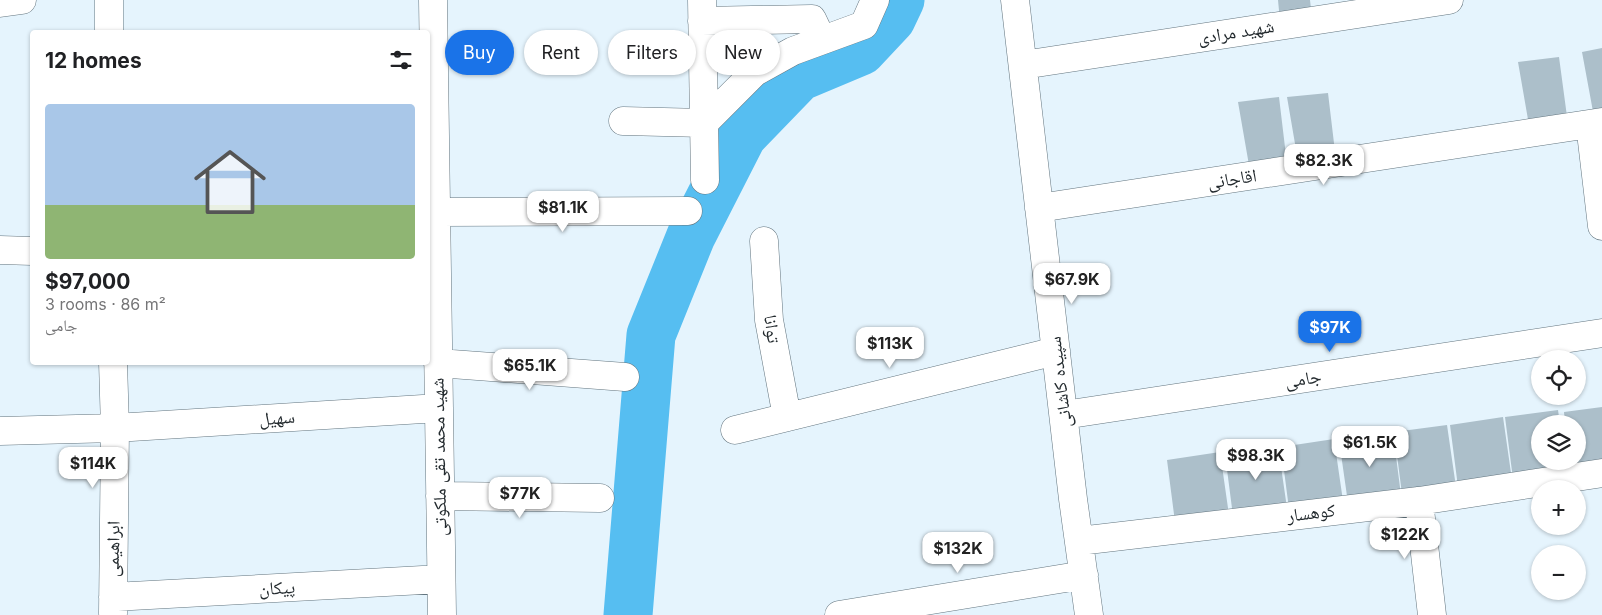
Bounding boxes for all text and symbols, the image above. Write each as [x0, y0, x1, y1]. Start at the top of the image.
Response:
street label: شهید مرادی [1196, 15, 1276, 49]
chip: Buy [445, 30, 514, 75]
chip: Rent [524, 30, 598, 75]
chip: Filters [608, 30, 696, 75]
chip: New [706, 30, 780, 75]
icon: filters [387, 46, 415, 74]
text: 12 homes [45, 48, 142, 73]
icon: home [185, 137, 275, 227]
pin: $82.3K [1283, 144, 1365, 186]
text: $82.3K [1295, 150, 1353, 170]
street label: اقاجانی [1206, 164, 1258, 194]
pin: $81.1K [522, 190, 604, 233]
text: $81.1K [538, 197, 588, 217]
pin: $67.9K [1031, 262, 1113, 305]
text: $97,000 [45, 269, 130, 294]
text: $67.9K [1044, 269, 1100, 289]
text: 3 rooms · 86 m² [45, 294, 166, 314]
pin: $97K [1300, 310, 1360, 353]
street label: توانا [760, 313, 785, 344]
text: جامی [45, 315, 78, 335]
text: $97K [1309, 317, 1351, 337]
pin: $113K [855, 326, 925, 369]
text: $113K [867, 333, 913, 353]
street label: سپیده کاشانی [1044, 335, 1077, 429]
pin: $65.1K [489, 348, 571, 391]
map controls [1531, 350, 1586, 600]
button: locate [1531, 350, 1586, 405]
text: $65.1K [503, 355, 557, 375]
street label: جامی [1283, 365, 1323, 393]
street label: شهید محمد تقی ملکوتی [427, 378, 451, 536]
street label: سهیل [258, 406, 296, 430]
button: layers [1531, 415, 1586, 470]
pin: $61.5K [1329, 426, 1411, 468]
text: $61.5K [1343, 432, 1397, 452]
pin: $98.3K [1215, 438, 1297, 481]
text: $98.3K [1227, 445, 1285, 465]
pin: $114K [58, 446, 128, 489]
text: $114K [70, 453, 116, 473]
pin: $77K [490, 476, 550, 519]
button: + [1531, 480, 1586, 535]
text: $77K [500, 483, 540, 503]
street label: کوهسار [1285, 499, 1337, 526]
pin: $122K [1370, 518, 1440, 560]
street label: ابراهیمی [102, 521, 124, 577]
text: $122K [1380, 524, 1430, 544]
pin: $132K [923, 532, 993, 574]
text: $132K [933, 538, 983, 558]
button: − [1531, 545, 1586, 600]
street label: پیکان [258, 576, 296, 600]

